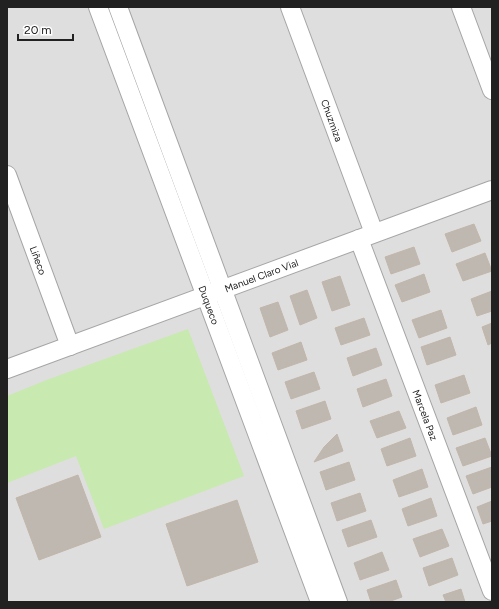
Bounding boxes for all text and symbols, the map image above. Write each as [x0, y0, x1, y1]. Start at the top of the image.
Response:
scale bar [18, 16, 73, 42]
text: 20 m [24, 23, 52, 37]
street label: Chuzmiza [318, 97, 346, 143]
street label: Liñeco [27, 244, 50, 277]
street label: Manuel Claro Vial [223, 256, 300, 295]
street label: Duqueco [196, 284, 222, 326]
street label: Marcela Paz [410, 388, 441, 442]

